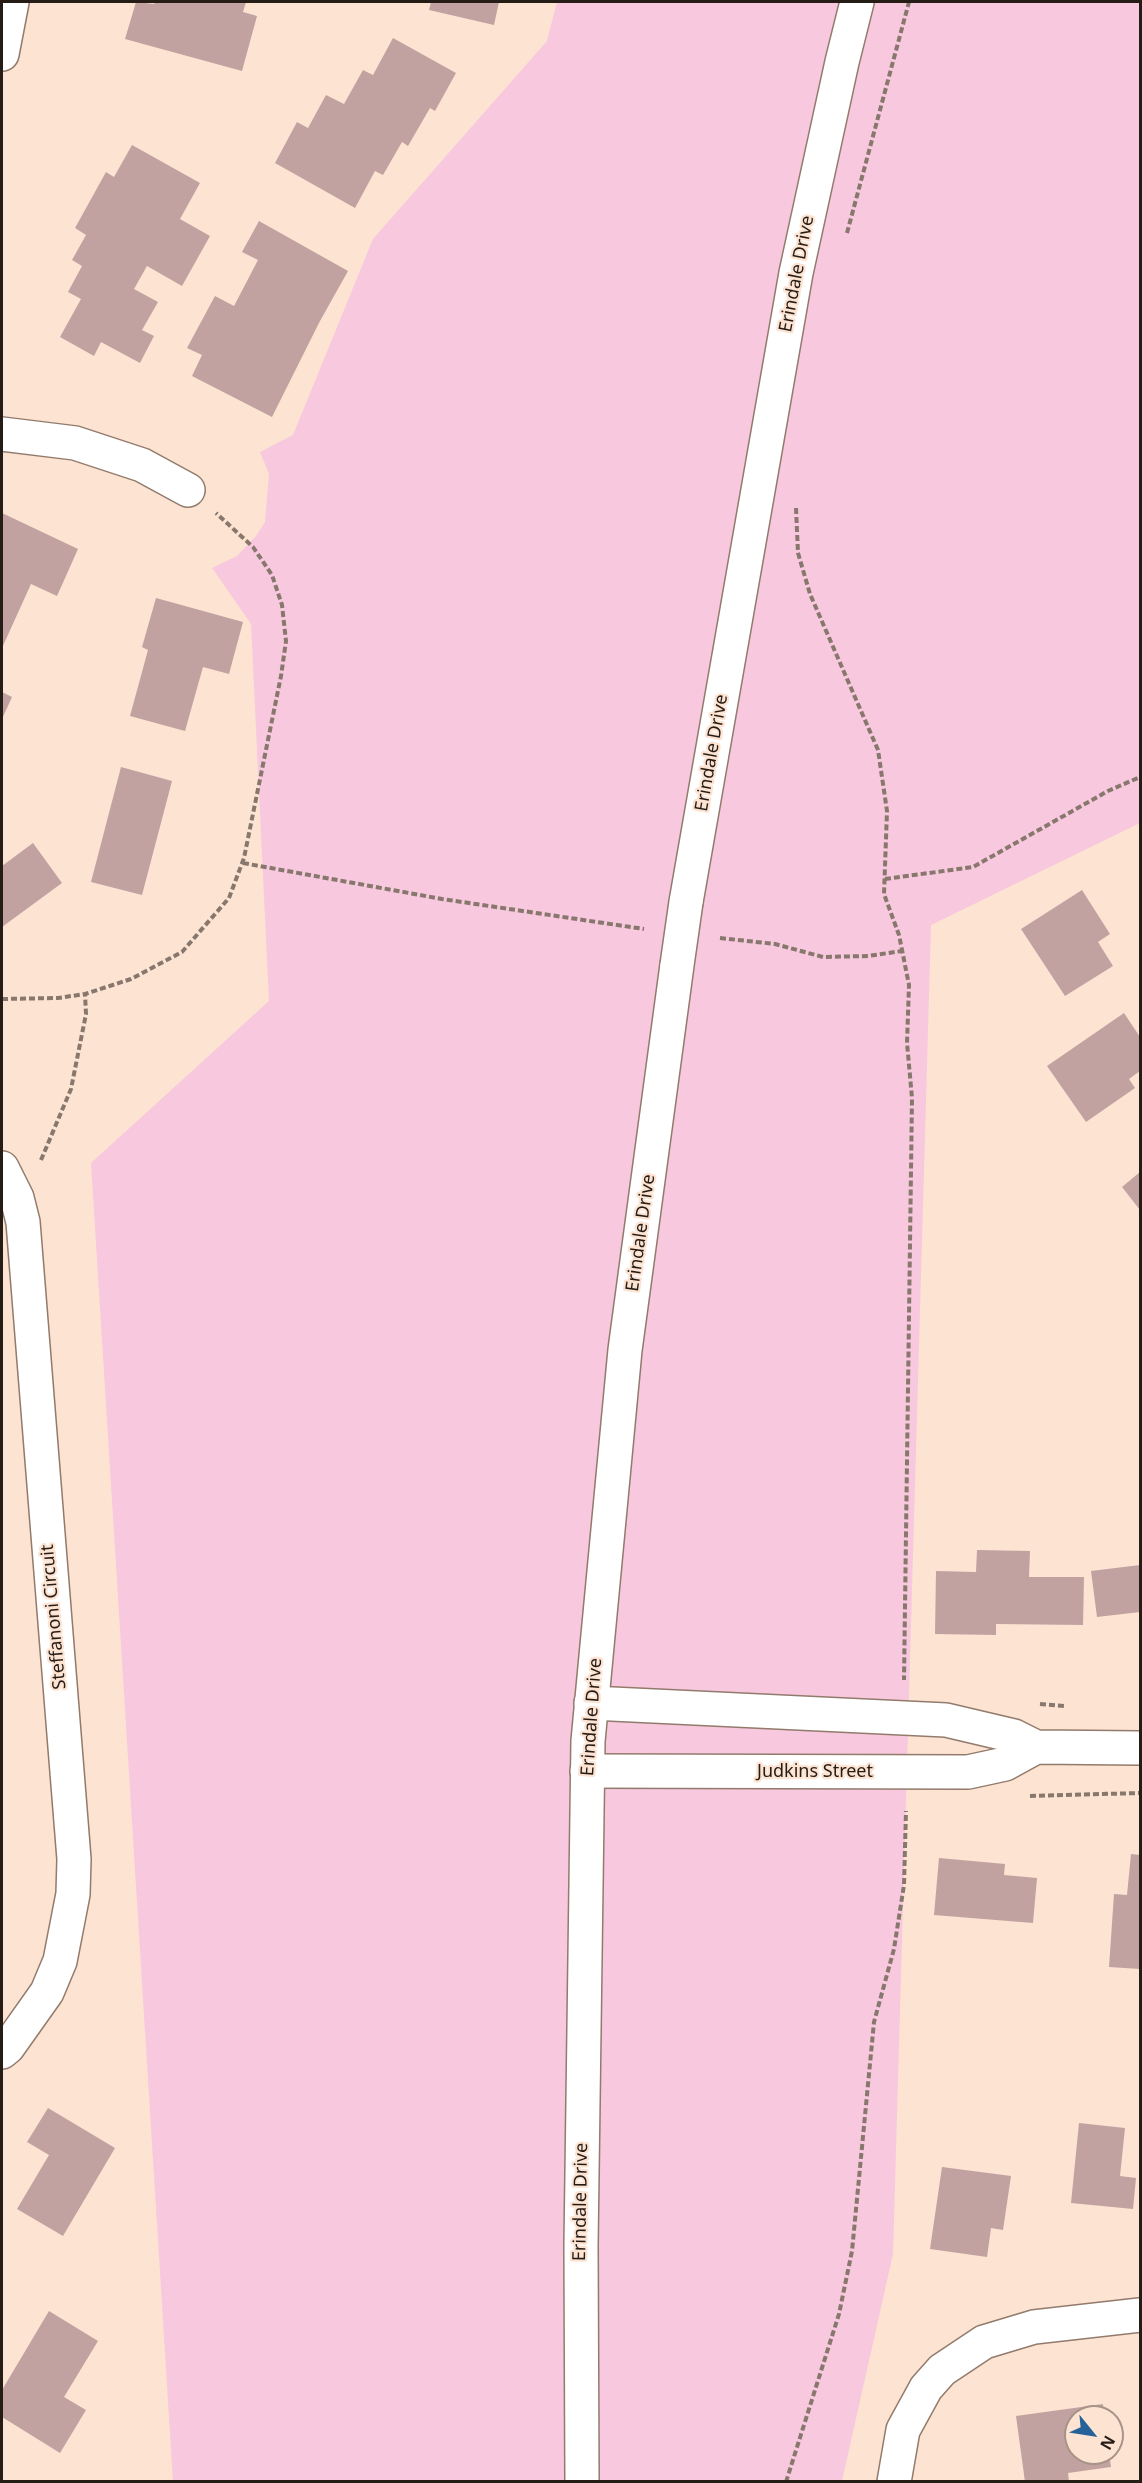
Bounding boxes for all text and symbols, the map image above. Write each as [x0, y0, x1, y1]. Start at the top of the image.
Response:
street label: Erindale Drive [775, 214, 819, 334]
street label: Erindale Drive [691, 693, 733, 813]
street label: Erindale Drive [622, 1173, 660, 1293]
street label: Steffanoni Circuit [37, 1544, 71, 1690]
street label: Erindale Drive [577, 1657, 607, 1777]
street label: Judkins Street [757, 1761, 873, 1783]
street label: Erindale Drive [569, 2143, 593, 2261]
north arrow [1064, 2405, 1124, 2465]
text: N [1095, 2432, 1121, 2454]

